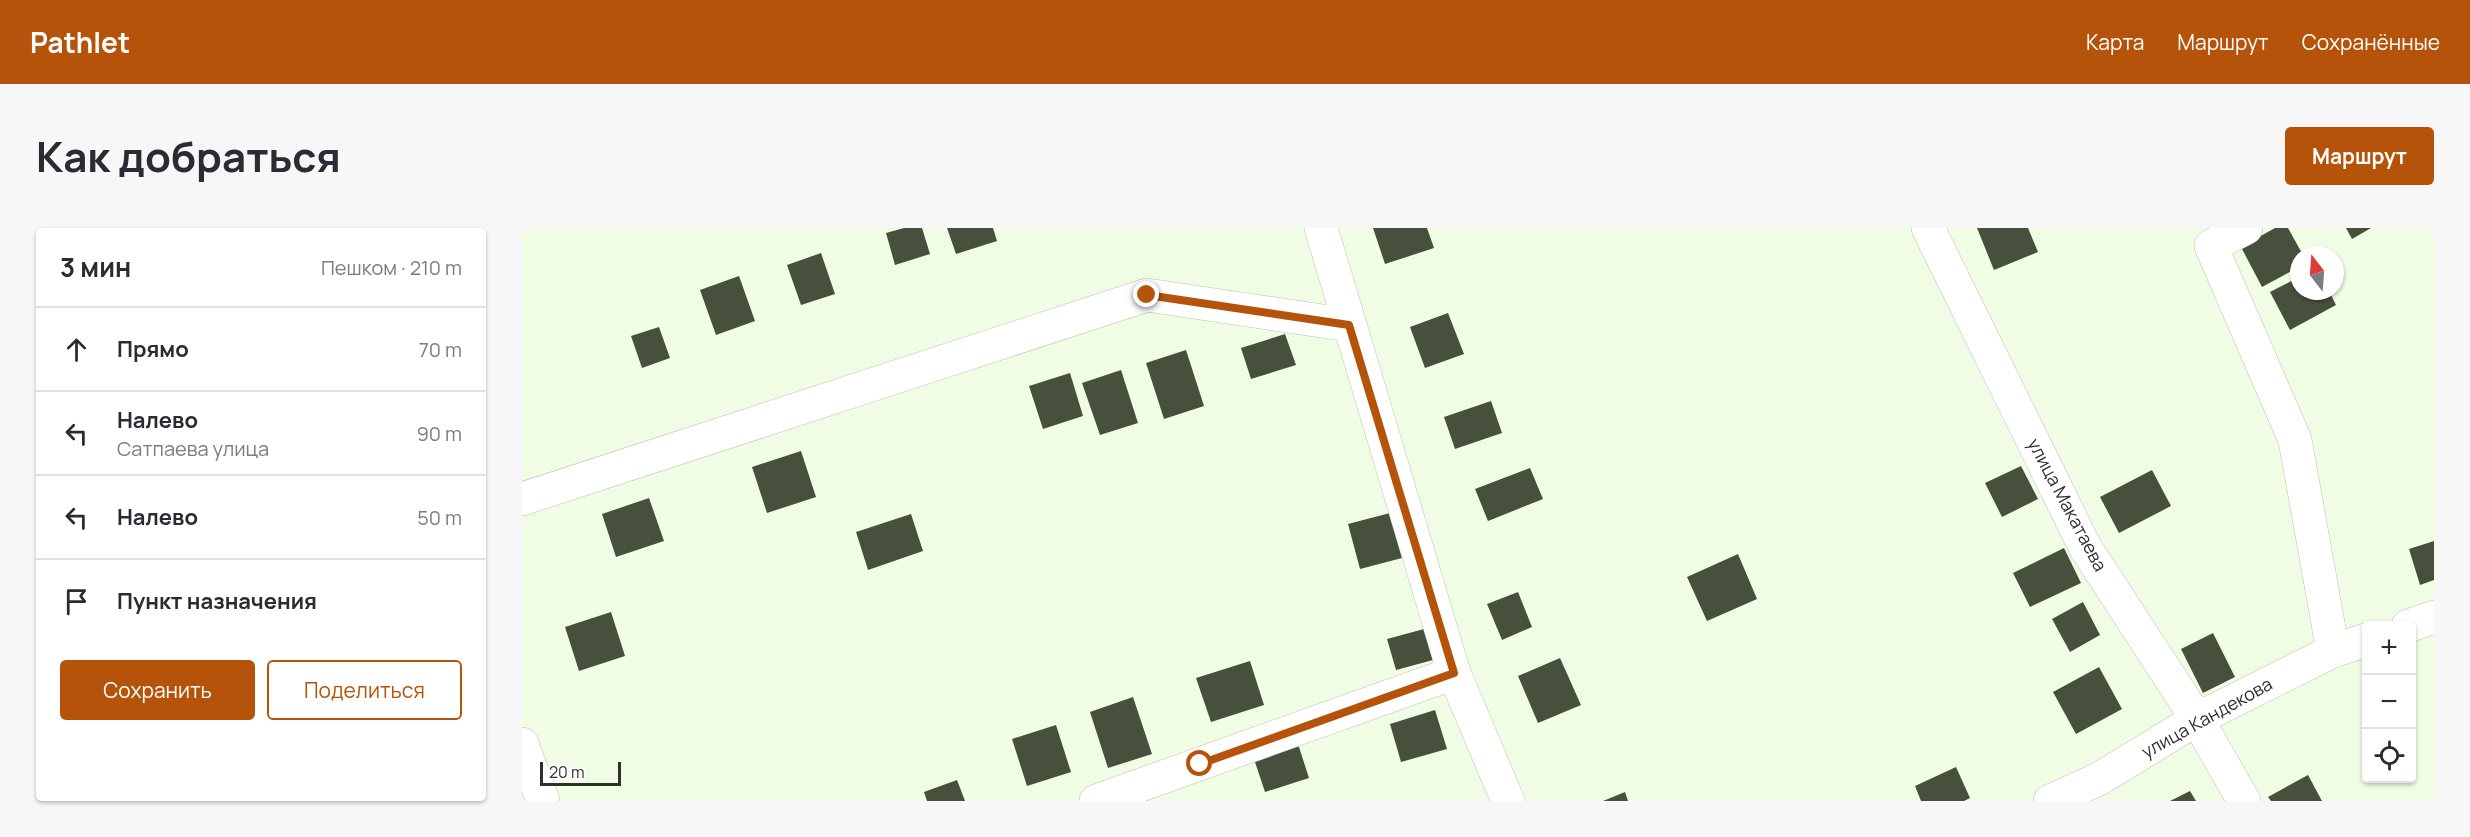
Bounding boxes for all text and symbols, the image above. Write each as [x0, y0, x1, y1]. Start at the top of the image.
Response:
text: Pathlet [30, 23, 130, 61]
text: Карта [2086, 28, 2144, 56]
text: Маршрут [2177, 28, 2269, 56]
text: Сохранённые [2302, 28, 2440, 56]
text: Как добраться [36, 127, 341, 185]
button: Маршрут [2285, 127, 2434, 185]
north arrow [2290, 246, 2344, 300]
text: 3 мин [60, 249, 131, 285]
text: Пешком · 210 m [321, 254, 462, 281]
route end [1133, 281, 1159, 307]
icon: ahead [60, 333, 93, 366]
text: Прямо [117, 334, 189, 364]
text: 70 m [419, 336, 462, 363]
text: Налево [117, 405, 198, 435]
icon: left [60, 417, 93, 450]
text: 90 m [416, 420, 462, 447]
street label: улица Макатаева [2023, 434, 2113, 575]
text: Сатпаева улица [117, 435, 269, 462]
icon: left [60, 501, 93, 534]
text: Налево [117, 502, 198, 532]
text: 50 m [417, 504, 462, 531]
icon: arrive [60, 585, 93, 618]
text: Пункт назначения [117, 586, 317, 616]
map controls [2362, 621, 2416, 783]
button: + [2362, 621, 2416, 675]
button: Сохранить [60, 660, 255, 720]
button: Поделиться [267, 660, 462, 720]
street label: улица Кандекова [2137, 671, 2276, 763]
button: − [2362, 675, 2416, 729]
button: locate [2362, 729, 2416, 783]
route start [1186, 750, 1212, 776]
scale bar [540, 759, 621, 786]
text: 20 m [549, 761, 585, 783]

